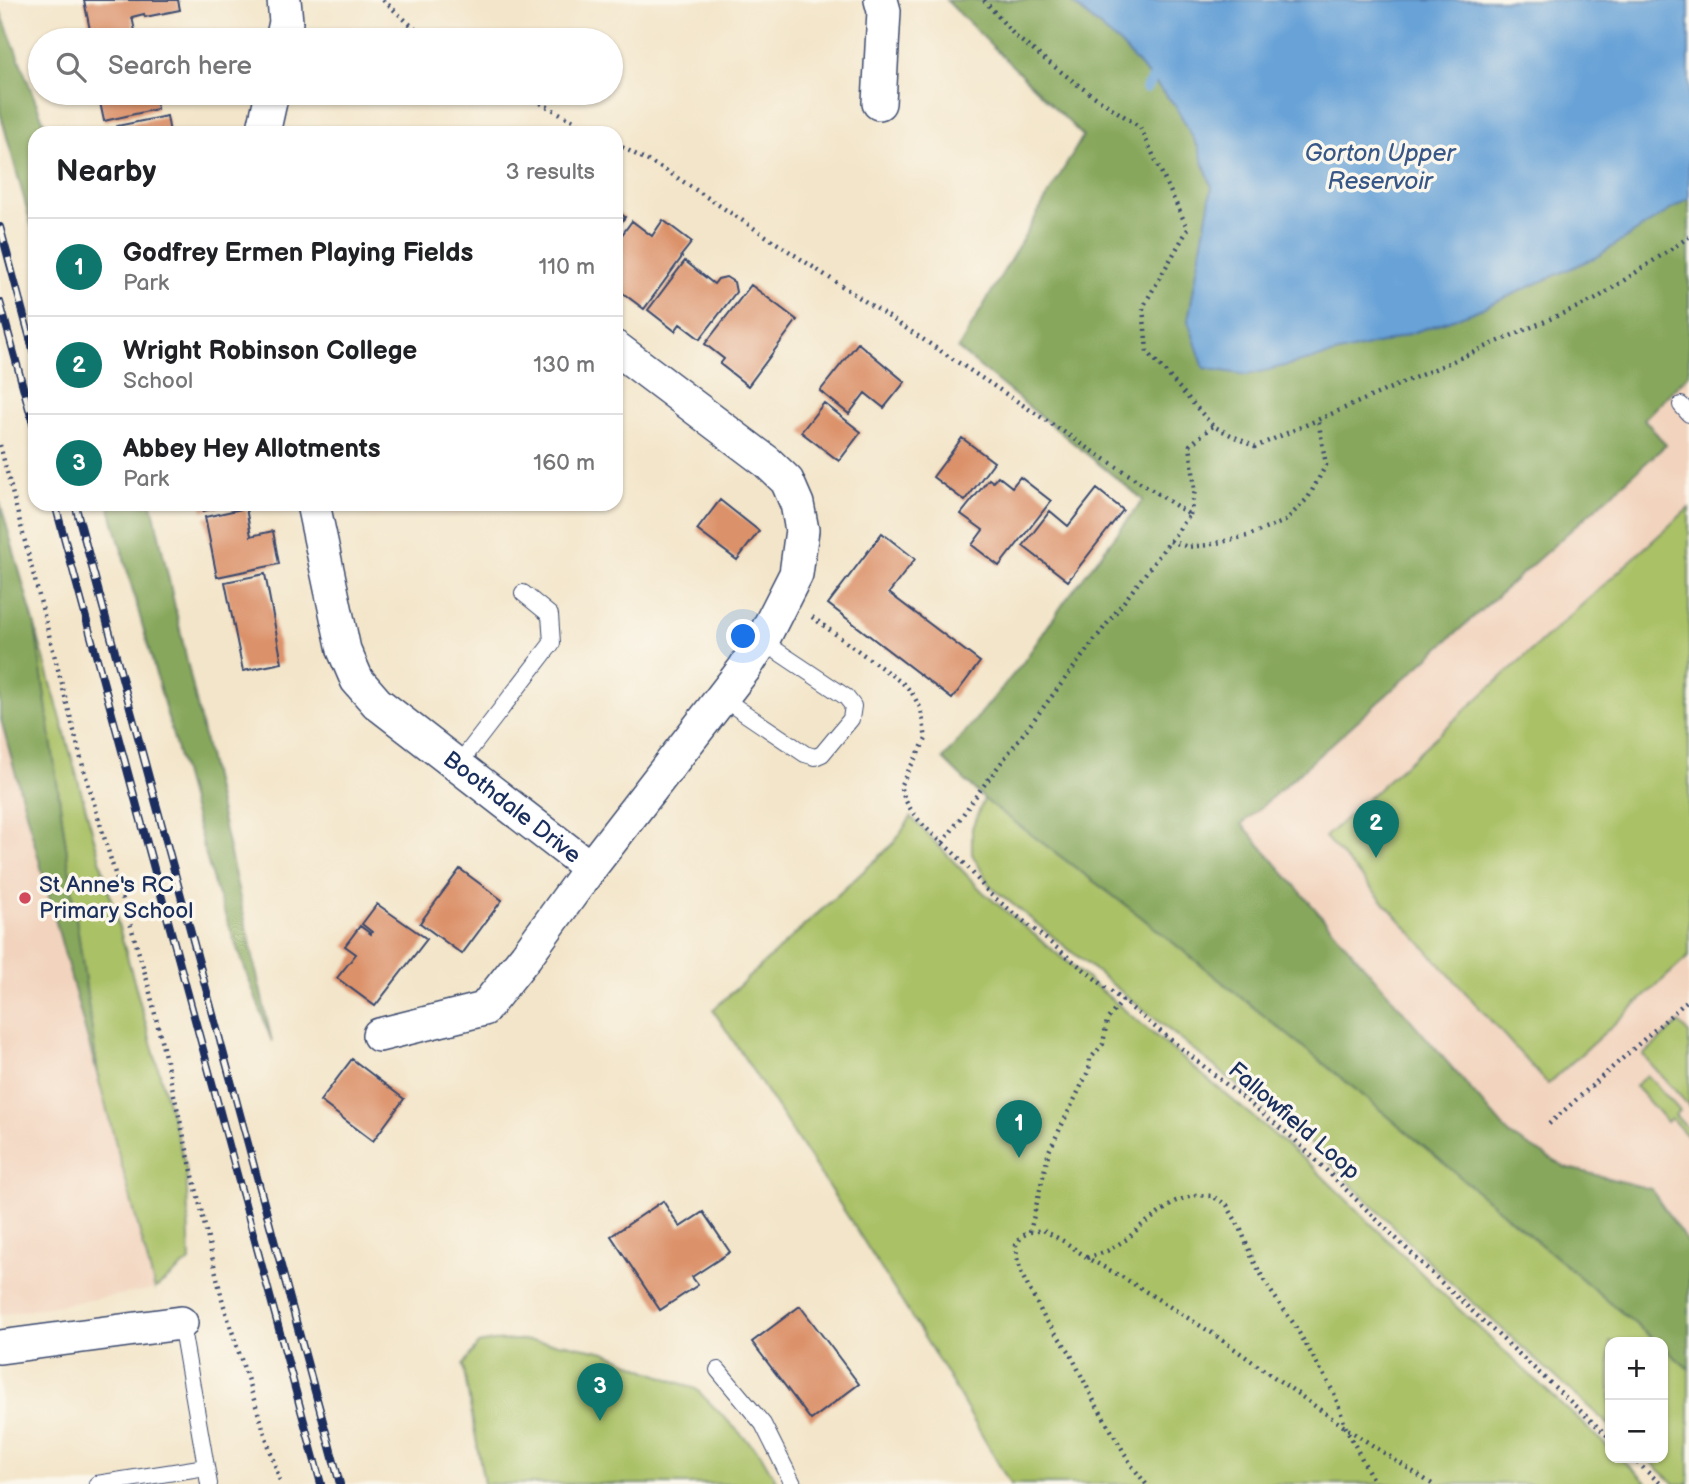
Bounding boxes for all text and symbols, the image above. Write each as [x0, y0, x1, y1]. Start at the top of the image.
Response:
search box [28, 28, 623, 105]
icon: search [52, 48, 90, 86]
text: Search here [108, 51, 252, 82]
water label: Gorton Upper Reservoir [1305, 139, 1457, 196]
text: Nearby [56, 154, 156, 190]
text: 3 results [506, 158, 595, 186]
text: Godfrey Ermen Playing Fields [123, 238, 473, 269]
text: 1 [74, 253, 84, 281]
text: 110 m [538, 253, 595, 281]
text: Park [123, 269, 169, 297]
text: Wright Robinson College [123, 336, 417, 367]
text: 2 [72, 351, 86, 379]
text: 130 m [533, 351, 595, 379]
text: School [123, 367, 193, 395]
text: Abbey Hey Allotments [123, 434, 380, 465]
text: 3 [72, 449, 86, 477]
text: 160 m [533, 449, 595, 477]
text: Park [123, 465, 169, 493]
your location [726, 619, 760, 653]
street label: Boothdale Drive [437, 745, 586, 870]
pin: 2 [1353, 800, 1399, 858]
place label: St Anne's RC Primary School [39, 871, 193, 925]
marker: St Anne's RC Primary School [17, 890, 33, 906]
street label: Fallowfield Loop [1222, 1056, 1366, 1186]
pin: 1 [996, 1100, 1042, 1158]
map controls [1605, 1337, 1668, 1463]
button: + [1605, 1337, 1668, 1400]
pin: 3 [577, 1363, 623, 1421]
button: − [1605, 1400, 1668, 1463]

